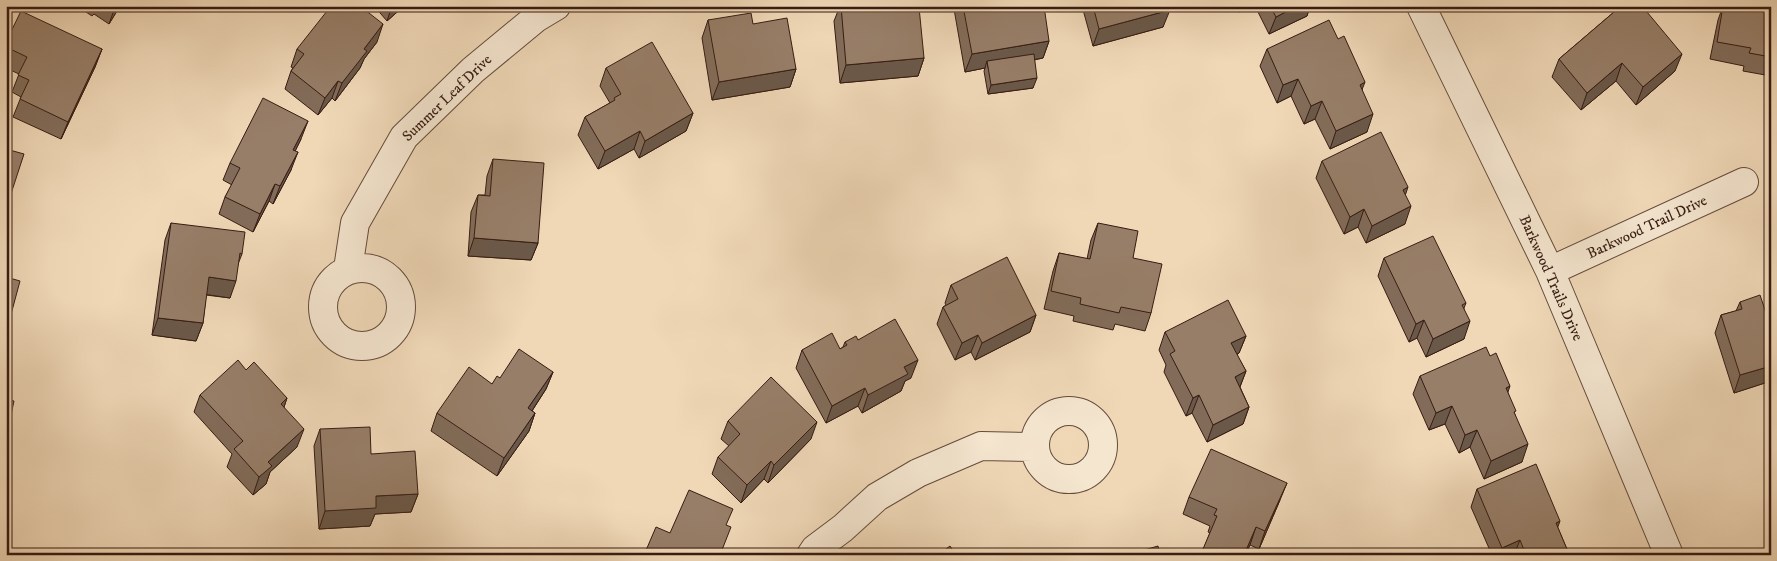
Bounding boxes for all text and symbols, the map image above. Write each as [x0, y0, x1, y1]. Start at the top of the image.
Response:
street label: Summer Leaf Drive [398, 50, 496, 146]
street label: Barkwood Trail Drive [1584, 191, 1710, 263]
street label: Barkwood Trails Drive [1515, 212, 1587, 344]

